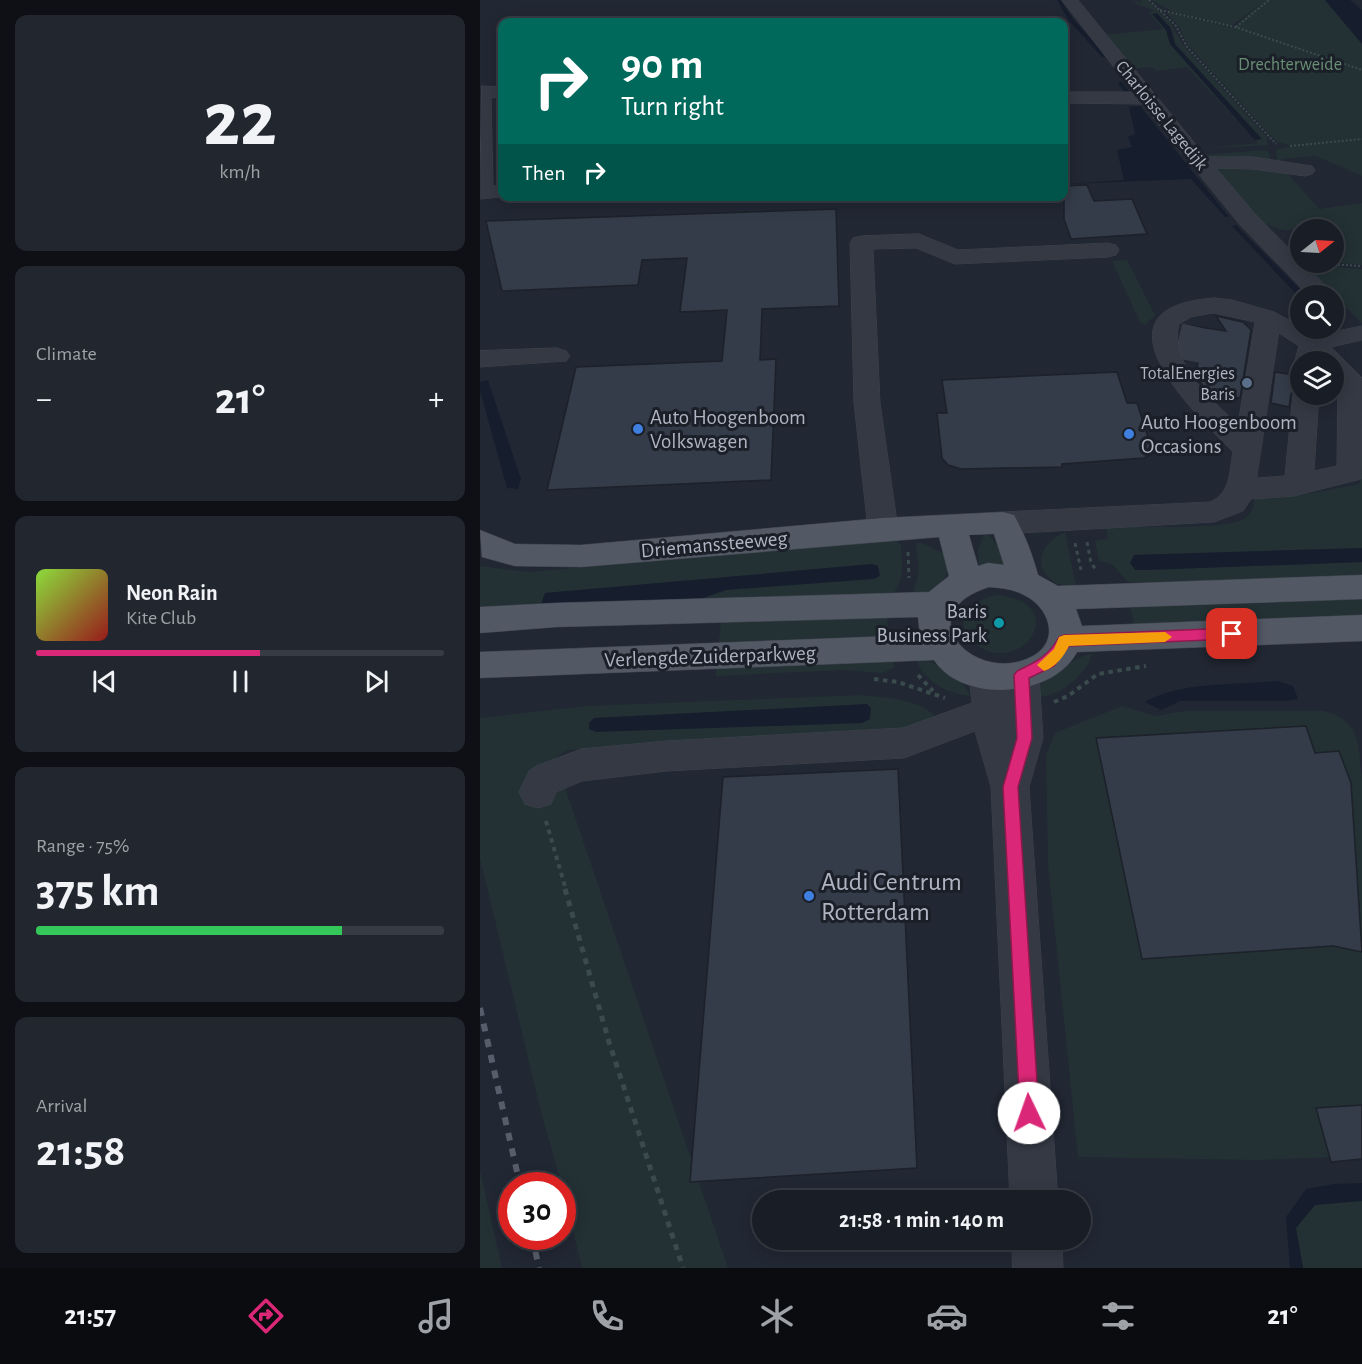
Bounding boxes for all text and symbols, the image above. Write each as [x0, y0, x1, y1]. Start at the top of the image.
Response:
icon: right [522, 42, 600, 120]
text: 90 m [621, 44, 703, 86]
park label: Drechterweide [1238, 56, 1342, 74]
street label: Charloisse Lagedijk [1112, 58, 1211, 174]
text: 22 [203, 82, 277, 160]
text: Turn right [621, 93, 724, 120]
icon: right [578, 156, 611, 189]
text: km/h [219, 162, 261, 182]
text: Then [522, 162, 566, 184]
north arrow [1290, 219, 1344, 273]
map controls [1290, 219, 1344, 405]
button: search [1290, 285, 1344, 339]
text: Climate [36, 344, 97, 364]
button: layers [1290, 351, 1344, 405]
place label: TotalEnergies Baris [1140, 365, 1235, 404]
marker: TotalEnergies Baris [1240, 376, 1254, 390]
text: 21° [215, 377, 265, 422]
text: − [36, 383, 52, 416]
text: + [428, 383, 444, 416]
place label: Auto Hoogenboom Volkswagen [650, 407, 806, 452]
place label: Auto Hoogenboom Occasions [1141, 412, 1297, 457]
marker: Auto Hoogenboom Volkswagen [631, 422, 645, 436]
marker: Auto Hoogenboom Occasions [1122, 427, 1136, 441]
street label: Driemanssteeweg [640, 528, 789, 561]
text: Neon Rain [126, 582, 218, 604]
place label: Baris Business Park [876, 601, 987, 646]
text: Kite Club [126, 608, 196, 628]
pin [1206, 608, 1257, 659]
marker: Baris Business Park [992, 616, 1006, 630]
icon: arrive [1215, 617, 1248, 650]
street label: Verlengde Zuiderparkweg [604, 642, 817, 671]
icon: previous [88, 665, 121, 698]
icon: pause [224, 665, 257, 698]
icon: next [360, 665, 393, 698]
text: Range · 75% [36, 836, 129, 856]
text: 375 km [36, 869, 160, 914]
place label: Audi Centrum Rotterdam [821, 869, 962, 925]
marker: Audi Centrum Rotterdam [802, 889, 816, 903]
position arrow [997, 1081, 1061, 1145]
text: Arrival [36, 1096, 87, 1116]
text: 21:58 [36, 1129, 125, 1174]
speed limit sign: 30 [498, 1172, 576, 1250]
text: 21:58 · 1 min · 140 m [839, 1209, 1004, 1231]
icon: directions [245, 1295, 287, 1337]
icon: music [415, 1295, 457, 1337]
icon: phone [586, 1295, 628, 1337]
icon: climate [756, 1295, 798, 1337]
icon: car [926, 1295, 968, 1337]
icon: filters [1097, 1295, 1139, 1337]
text: 21:57 [64, 1302, 116, 1329]
text: 21° [1267, 1302, 1298, 1329]

